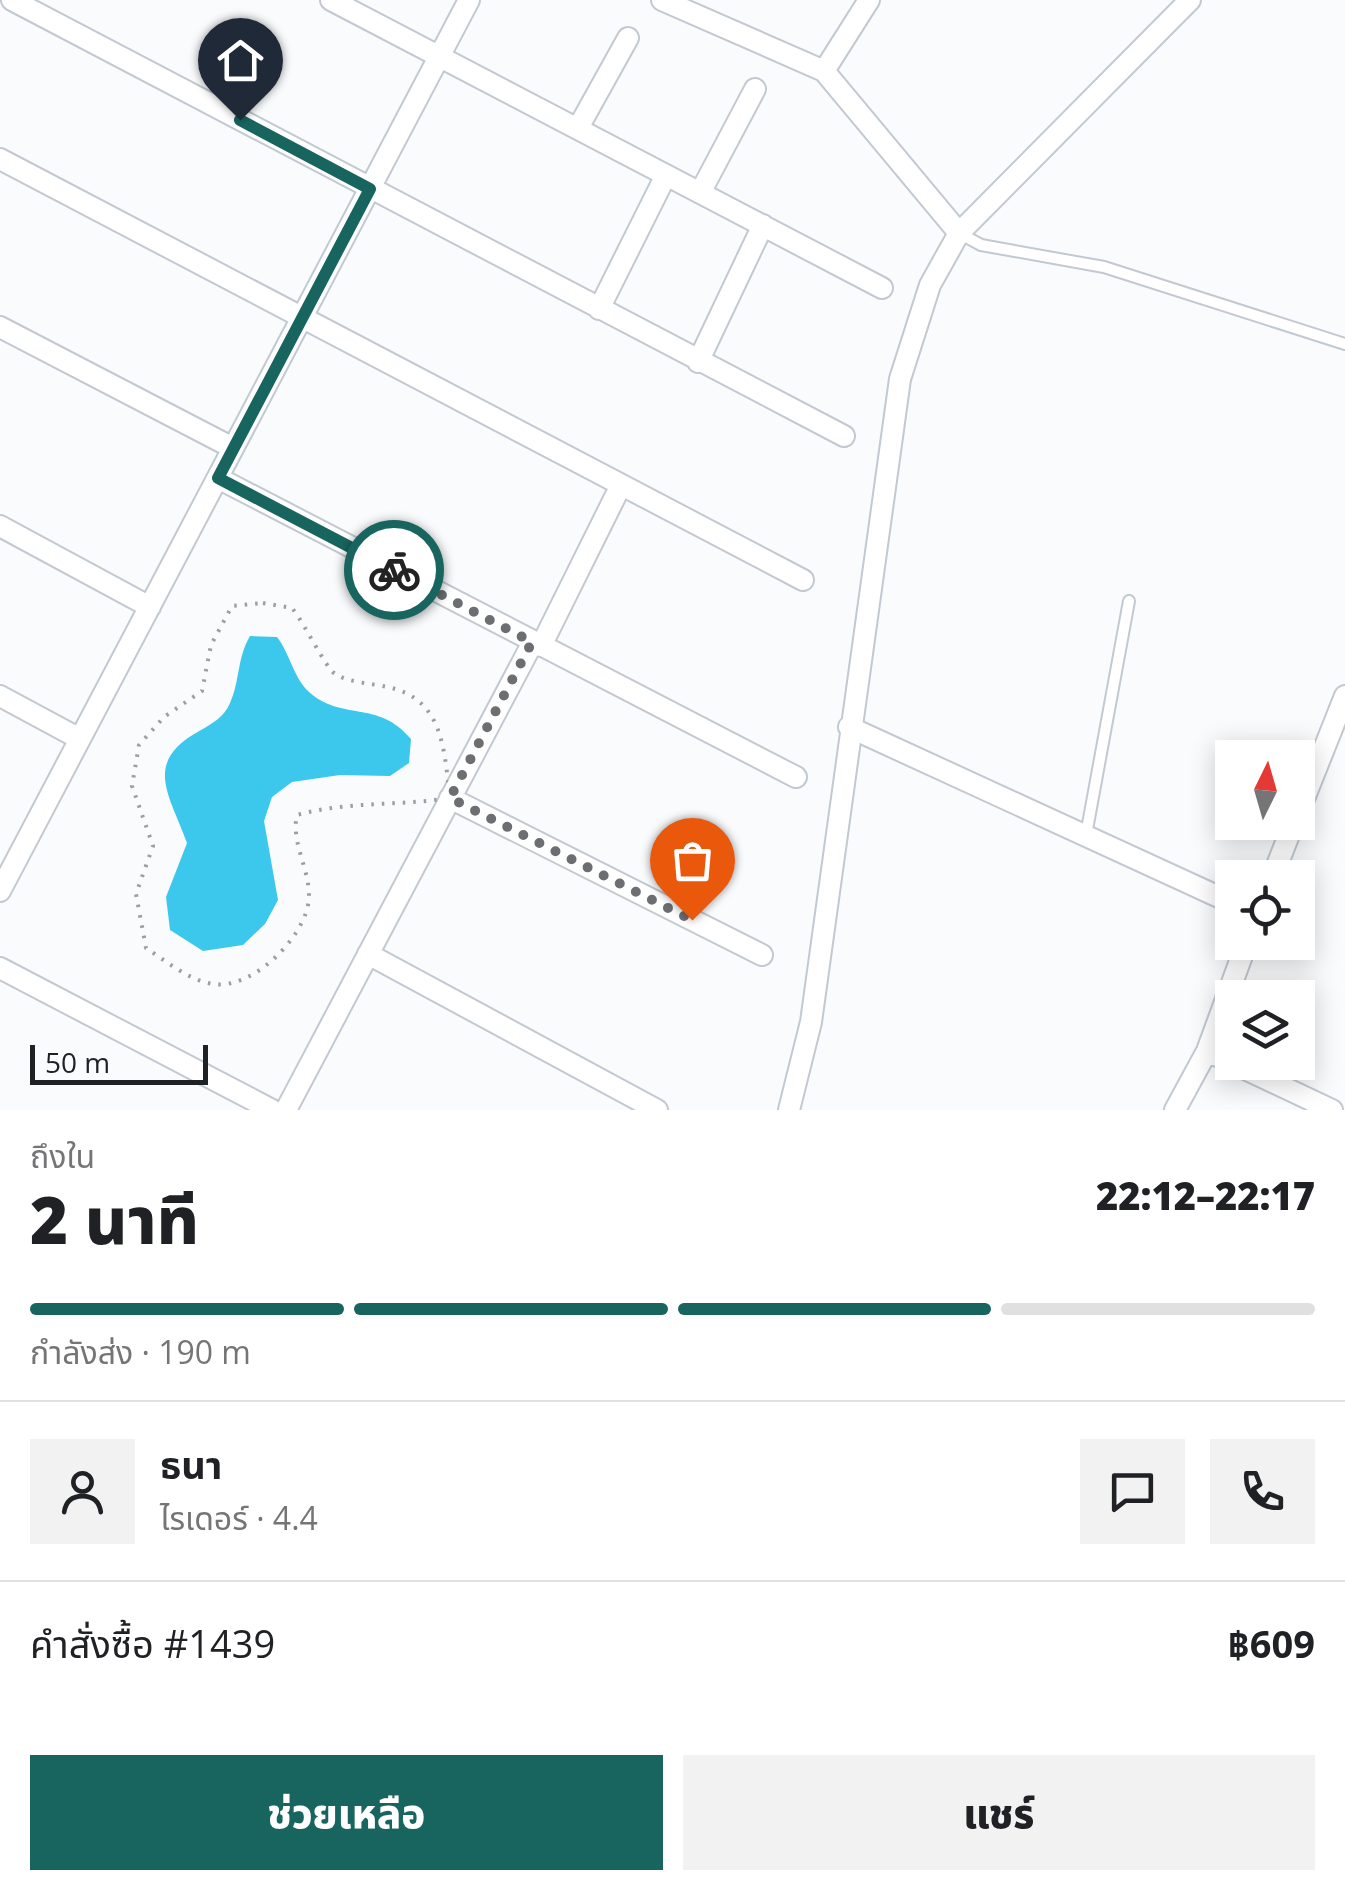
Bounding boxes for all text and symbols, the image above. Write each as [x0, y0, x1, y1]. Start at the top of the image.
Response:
pin [198, 18, 283, 121]
icon: home [213, 33, 268, 88]
courier [344, 520, 444, 620]
icon: bike [367, 543, 422, 598]
north arrow [1215, 740, 1315, 840]
map controls [1215, 740, 1315, 1080]
pin [650, 818, 735, 921]
icon: bag [665, 833, 720, 888]
button: locate [1215, 860, 1315, 960]
button: layers [1215, 980, 1315, 1080]
scale bar [30, 1040, 208, 1084]
text: 50 m [45, 1043, 110, 1081]
text: ถึงใน [30, 1134, 95, 1177]
text: 22:12–22:17 [1096, 1169, 1315, 1221]
text: 2 นาที [30, 1175, 199, 1263]
text: กำลังส่ง · 190 m [30, 1330, 251, 1373]
text: ธนา [160, 1438, 222, 1490]
button: person [30, 1439, 135, 1544]
button: chat [1080, 1439, 1185, 1544]
button: phone [1210, 1439, 1315, 1544]
text: ไรเดอร์ · 4.4 [160, 1496, 318, 1539]
text: คำสั่งซื้อ #1439 [30, 1617, 275, 1669]
text: ฿609 [1228, 1617, 1315, 1669]
button: ช่วยเหลือ [30, 1755, 663, 1870]
button: แชร์ [683, 1755, 1315, 1870]

